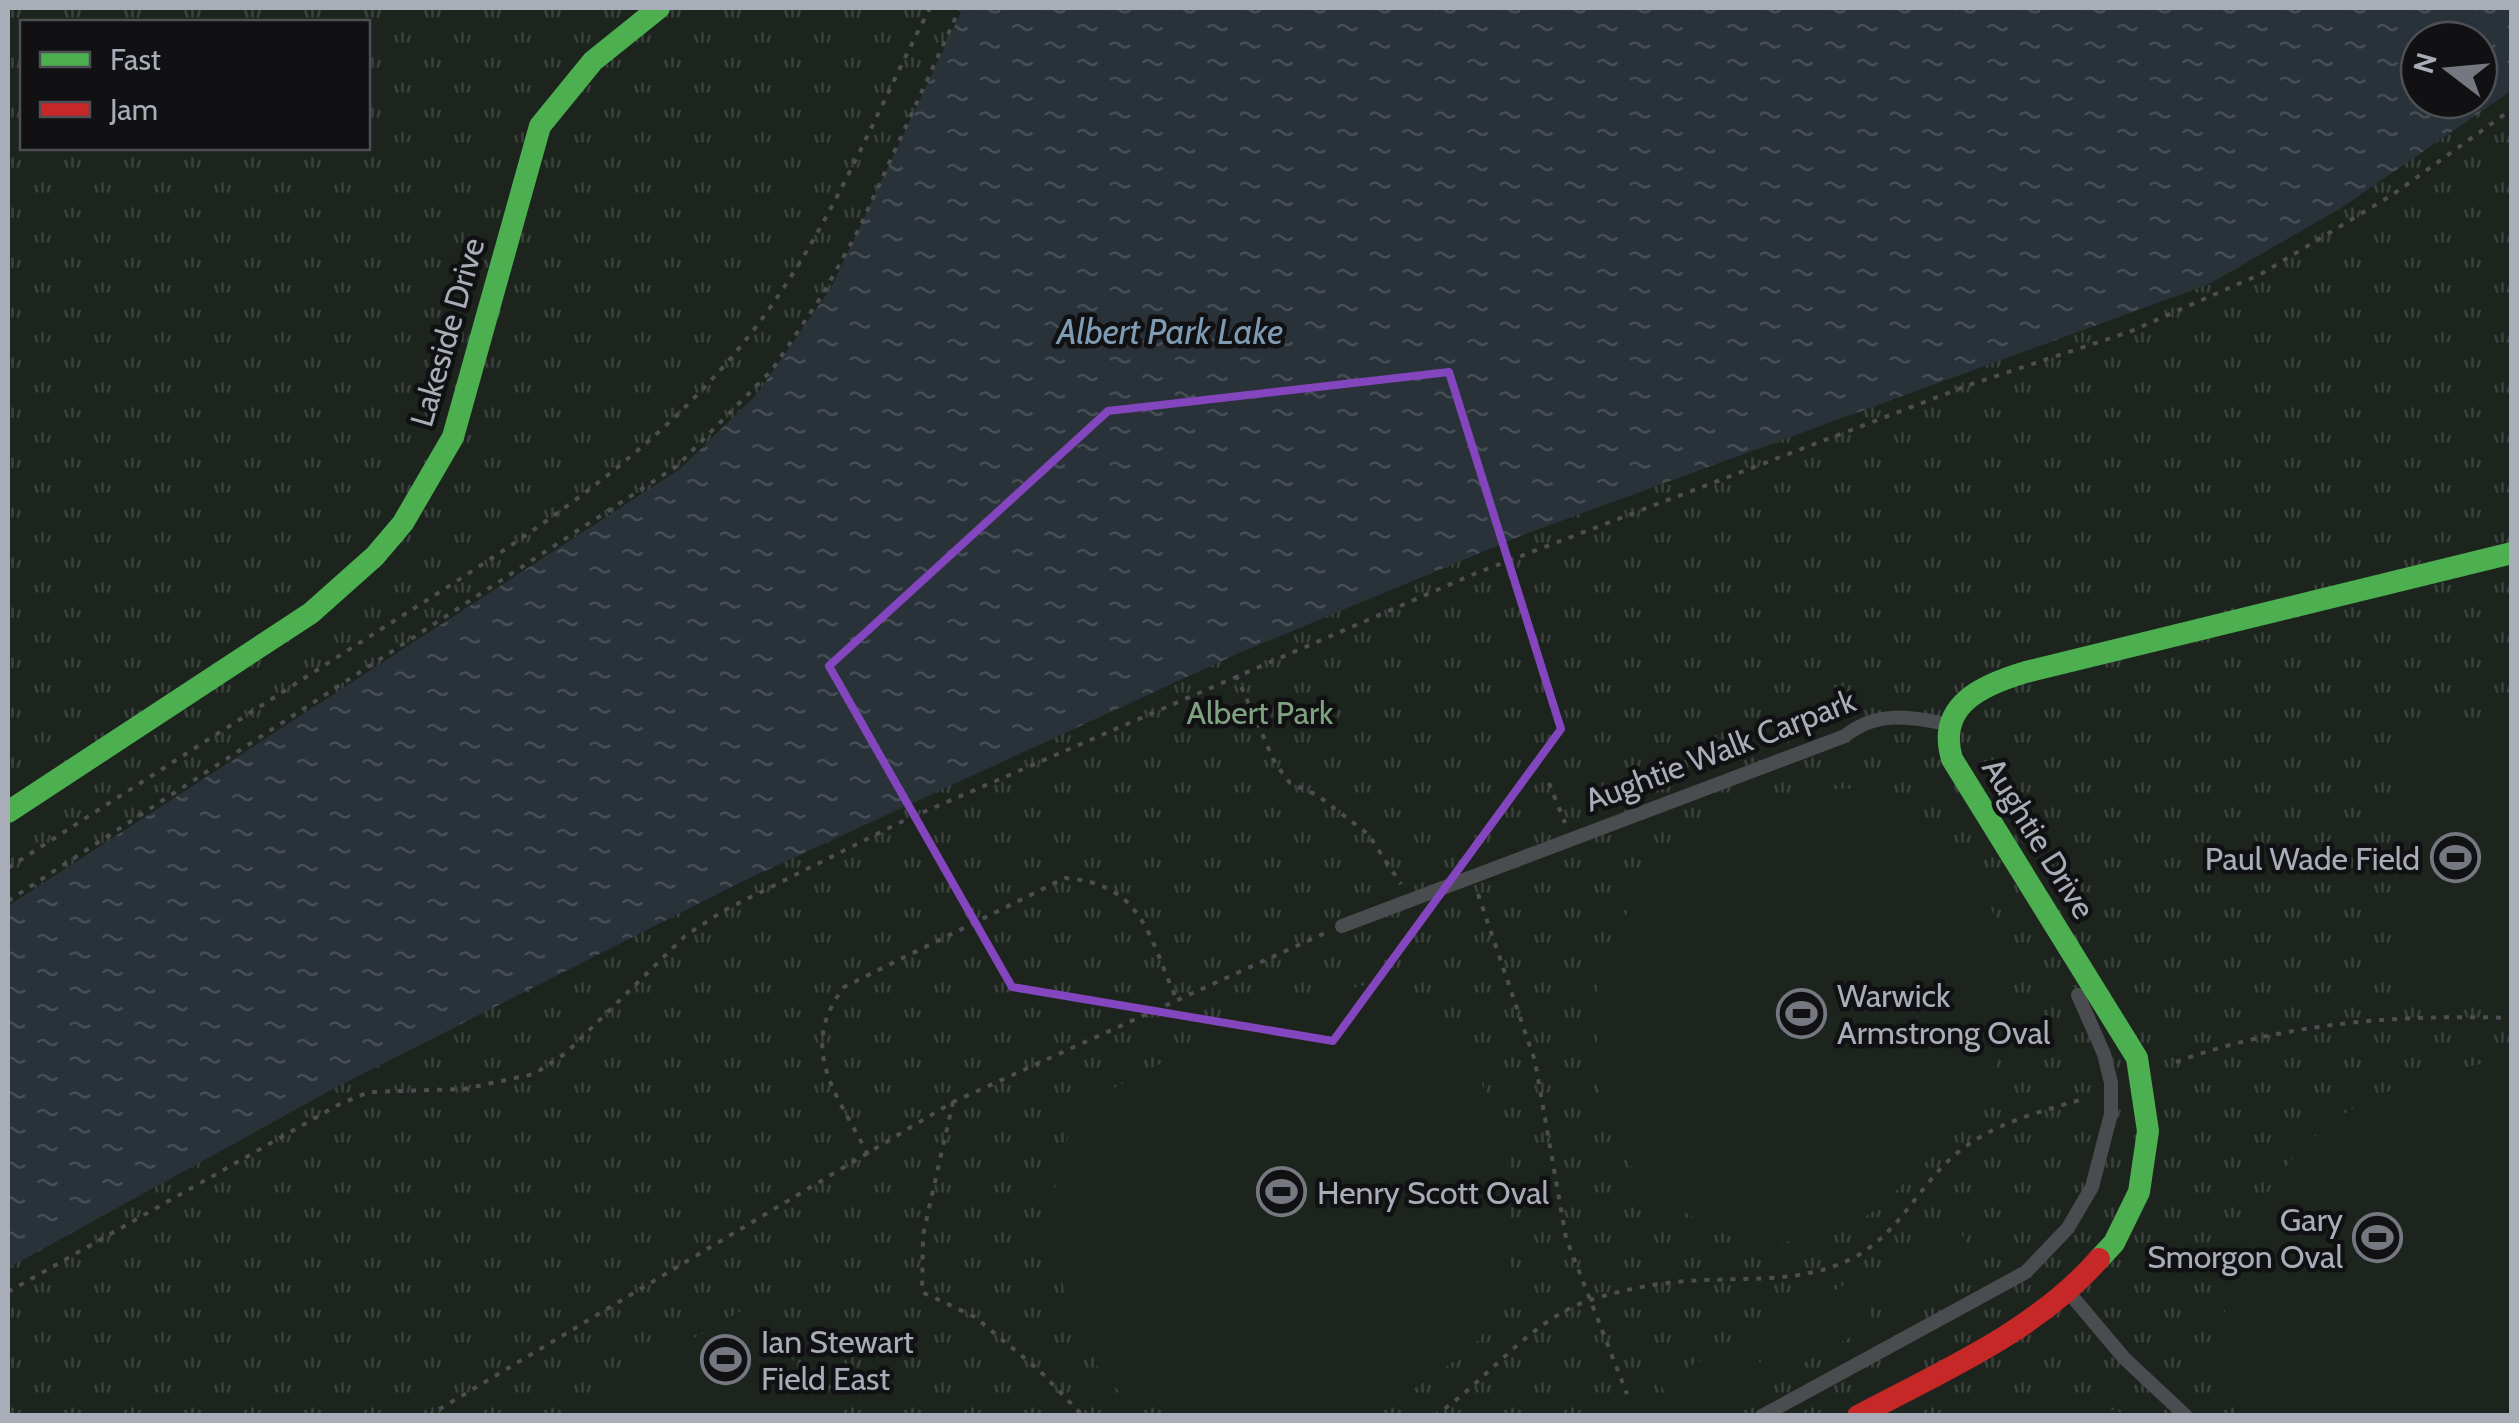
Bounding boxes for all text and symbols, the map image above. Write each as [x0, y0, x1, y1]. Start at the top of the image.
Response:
legend [20, 20, 370, 150]
north arrow [2399, 20, 2499, 120]
text: Fast [110, 41, 161, 78]
text: N [2406, 49, 2444, 77]
text: Jam [109, 91, 158, 128]
street label: Lakeside Drive [401, 233, 493, 431]
water label: Albert Park Lake [1055, 310, 1283, 353]
street label: Aughtie Walk Carpark [1579, 680, 1861, 820]
park label: Albert Park [1187, 693, 1334, 732]
street label: Aughtie Drive [1974, 750, 2104, 926]
sports icon: Paul Wade Field [2429, 832, 2481, 884]
place label: Paul Wade Field [2205, 839, 2420, 878]
place label: Warwick Armstrong Oval [1837, 976, 2051, 1052]
sports icon: Warwick Armstrong Oval [1776, 987, 1828, 1039]
sports icon: Henry Scott Oval [1256, 1166, 1308, 1218]
place label: Henry Scott Oval [1317, 1173, 1550, 1212]
place label: Gary Smorgon Oval [2147, 1200, 2343, 1276]
sports icon: Gary Smorgon Oval [2352, 1211, 2404, 1263]
place label: Ian Stewart Field East [761, 1322, 914, 1398]
sports icon: Ian Stewart Field East [700, 1333, 752, 1385]

